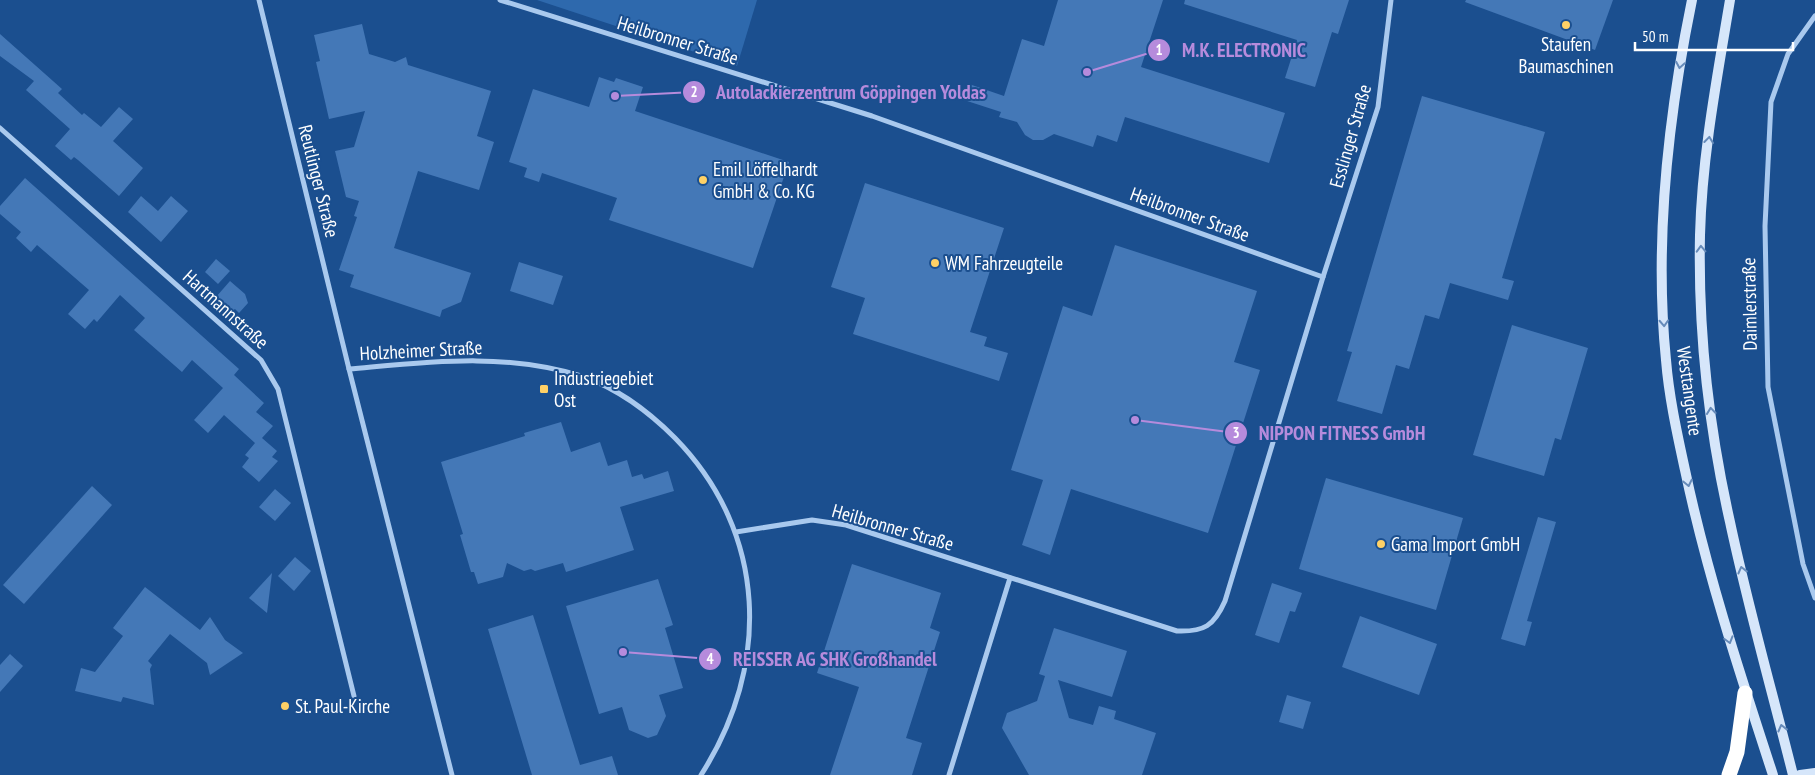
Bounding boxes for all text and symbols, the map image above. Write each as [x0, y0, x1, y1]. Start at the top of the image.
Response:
street label: Heilbronner Straße [615, 10, 742, 70]
marker: Staufen Baumaschinen [1560, 19, 1572, 31]
scale bar [1635, 20, 1792, 52]
text: 50 m [1642, 27, 1668, 46]
callout: M.K. ELECTRONIC [1147, 32, 1317, 67]
place label: Staufen Baumaschinen [1519, 32, 1613, 78]
text: M.K. ELECTRONIC [1182, 37, 1306, 63]
text: 1 [1155, 40, 1163, 59]
one-way arrow [1675, 61, 1685, 70]
callout: Autolackierzentrum Göppingen Yoldas [681, 75, 997, 110]
text: Autolackierzentrum Göppingen Yoldas [715, 79, 986, 105]
street label: Esslinger Straße [1324, 81, 1376, 190]
text: 2 [690, 82, 698, 101]
street label: Reutlinger Straße [293, 122, 345, 240]
one-way arrow [1703, 136, 1714, 144]
place label: Emil Löffelhardt GmbH & Co. KG [713, 157, 818, 203]
marker: Emil Löffelhardt GmbH & Co. KG [697, 174, 709, 186]
street label: Heilbronner Straße [1127, 181, 1253, 247]
one-way arrow [1695, 244, 1706, 252]
place label: WM Fahrzeugteile [945, 251, 1063, 275]
marker: WM Fahrzeugteile [929, 257, 941, 269]
street label: Daimlerstraße [1736, 257, 1762, 351]
street label: Hartmannstraße [178, 264, 274, 354]
one-way arrow [1659, 320, 1669, 327]
street label: Holzheimer Straße [359, 335, 483, 365]
street label: Westtangente [1672, 345, 1708, 437]
place label: Industriegebiet Ost [554, 366, 654, 412]
marker: Industriegebiet Ost [538, 383, 550, 395]
one-way arrow [1706, 406, 1717, 414]
callout: NIPPON FITNESS GmbH [1223, 415, 1435, 450]
text: NIPPON FITNESS GmbH [1259, 420, 1425, 446]
text: 3 [1232, 423, 1240, 442]
one-way arrow [1682, 479, 1692, 488]
street label: Heilbronner Straße [829, 498, 957, 556]
place label: Gama Import GmbH [1391, 532, 1520, 556]
marker: Gama Import GmbH [1375, 538, 1387, 550]
one-way arrow [1737, 566, 1748, 574]
one-way arrow [1724, 636, 1734, 644]
callout: REISSER AG SHK Großhandel [697, 641, 948, 676]
text: REISSER AG SHK Großhandel [733, 646, 937, 672]
text: 4 [706, 649, 714, 668]
place label: St. Paul-Kirche [295, 694, 390, 718]
marker: St. Paul-Kirche [279, 700, 291, 712]
one-way arrow [1777, 724, 1787, 732]

